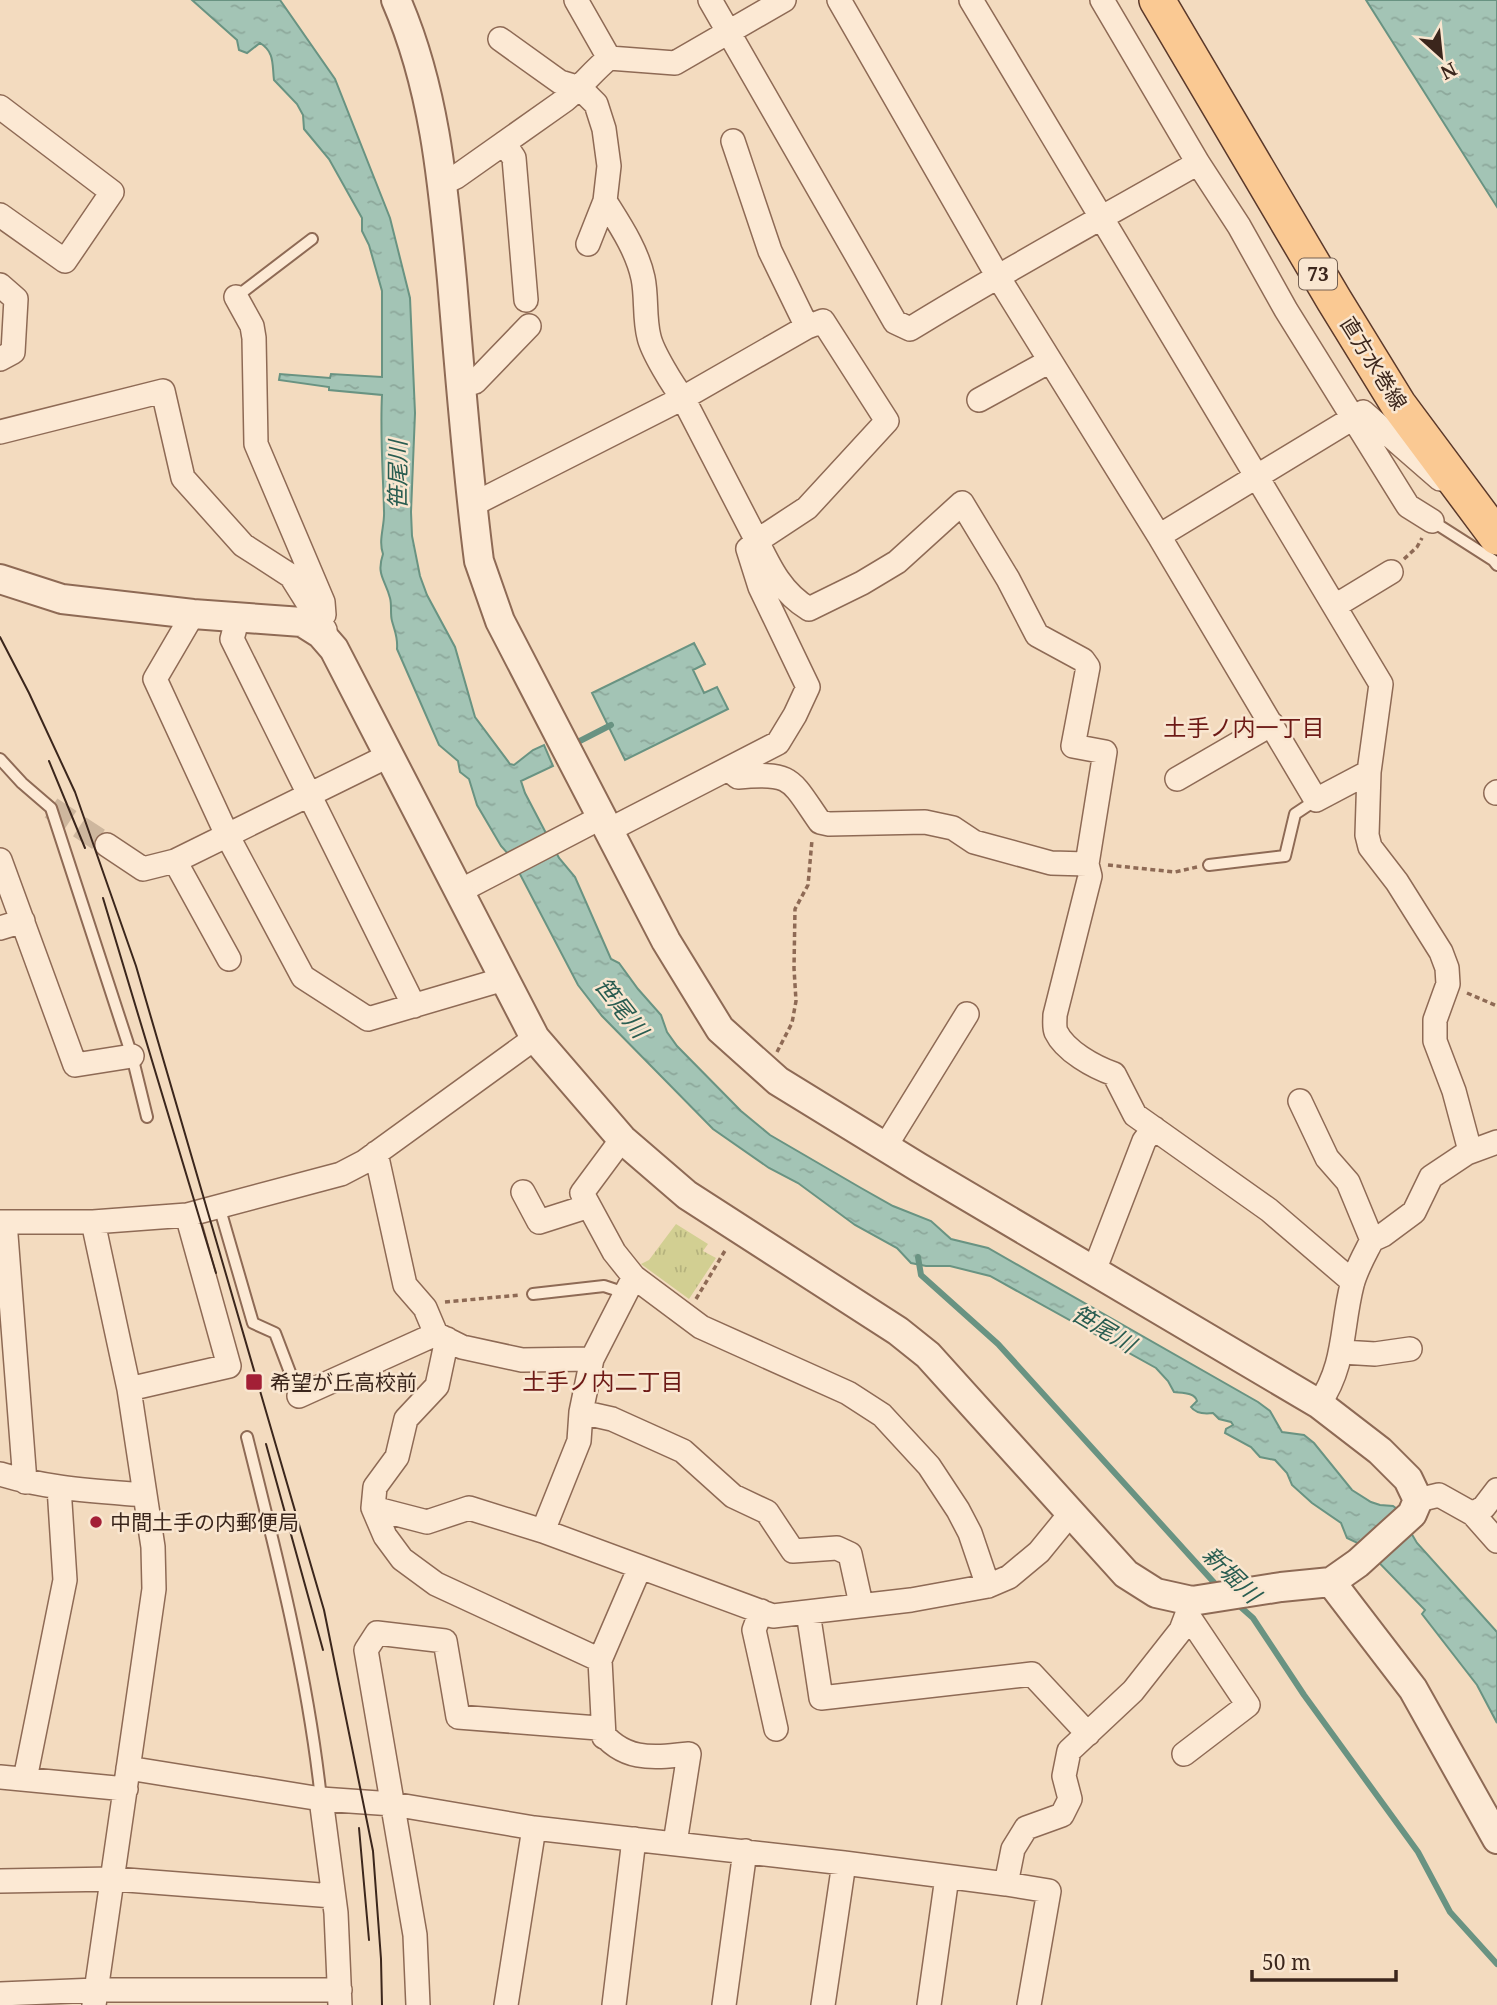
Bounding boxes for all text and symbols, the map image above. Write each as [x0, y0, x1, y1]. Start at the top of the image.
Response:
north arrow [1406, 21, 1476, 91]
text: N [1436, 56, 1461, 86]
road number: 73 [1299, 258, 1337, 290]
street label: 直方水巻線 [1334, 311, 1414, 415]
water label: 笹尾川 [381, 438, 413, 510]
district label: 土手ノ内一丁目 [1164, 711, 1325, 743]
water label: 笹尾川 [588, 970, 658, 1046]
water label: 笹尾川 [1066, 1297, 1144, 1361]
district label: 土手ノ内二丁目 [523, 1365, 684, 1397]
place label: 希望が丘高校前 [270, 1368, 417, 1396]
marker: 希望が丘高校前 [244, 1372, 264, 1392]
place label: 中間土手の内郵便局 [110, 1508, 299, 1536]
marker: 中間土手の内郵便局 [88, 1514, 104, 1530]
water label: 新堀川 [1196, 1539, 1270, 1612]
scale bar [1252, 1938, 1396, 1982]
text: 50 m [1262, 1948, 1311, 1976]

